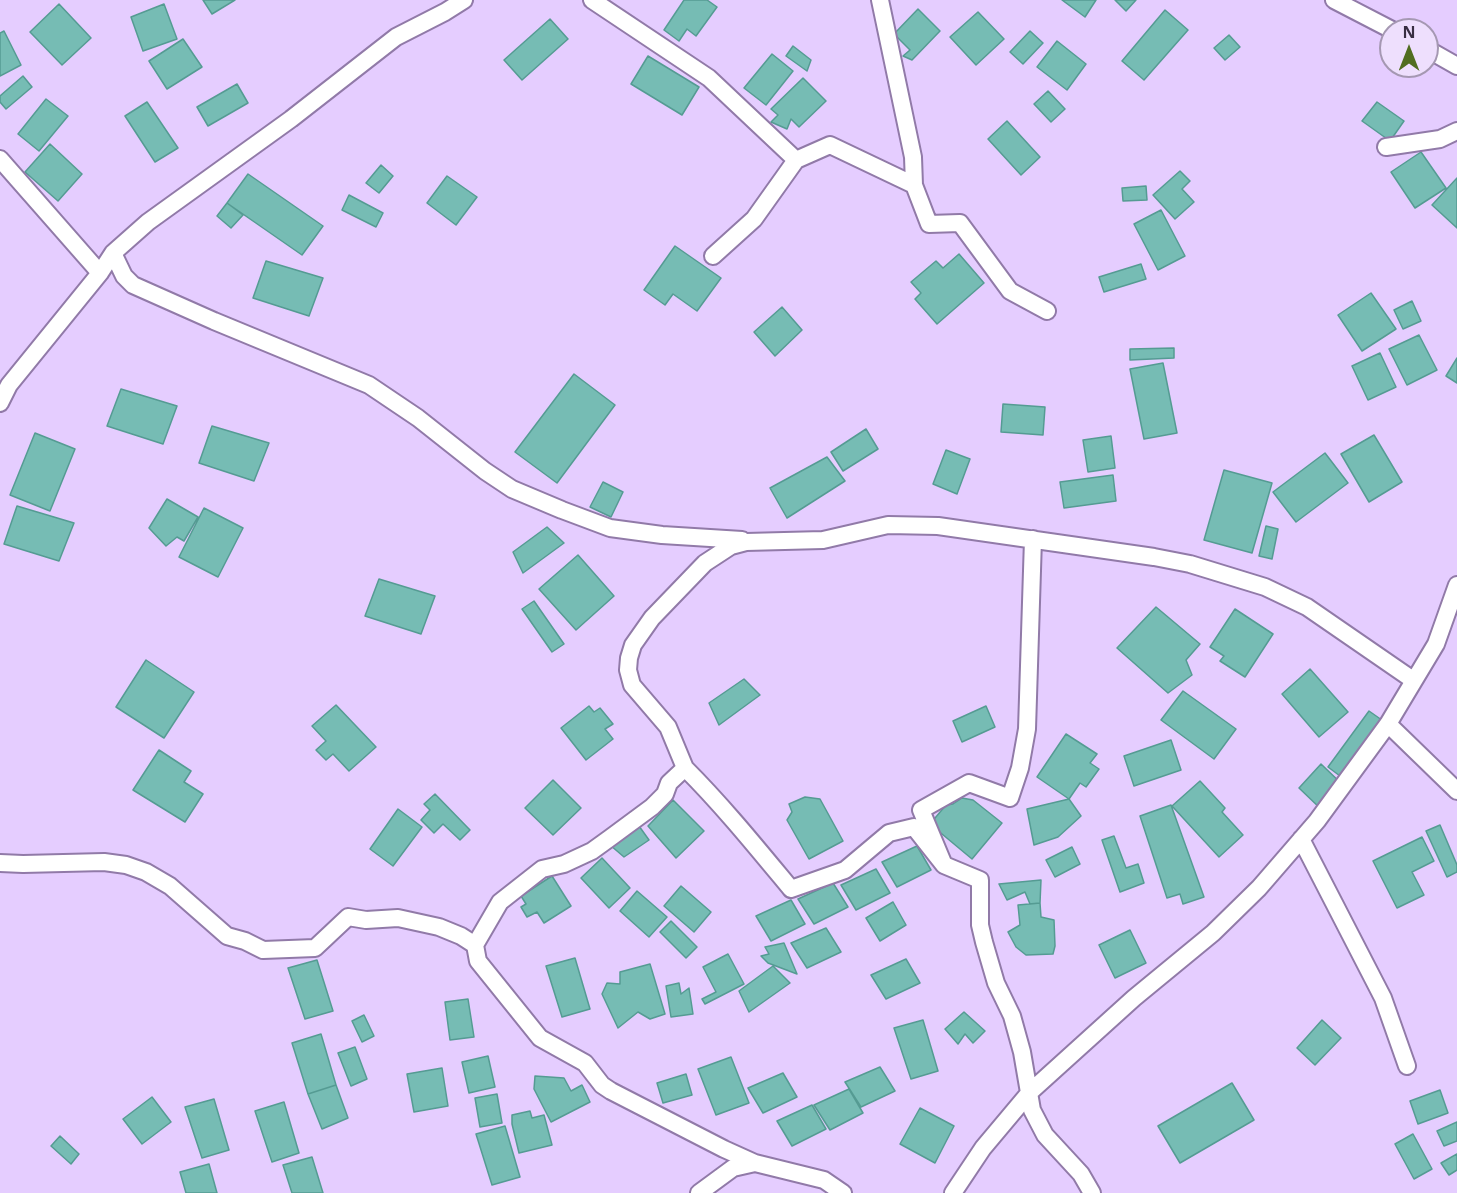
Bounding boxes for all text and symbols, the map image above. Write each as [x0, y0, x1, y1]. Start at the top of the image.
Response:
north arrow [1379, 18, 1439, 78]
text: N [1402, 21, 1416, 43]

